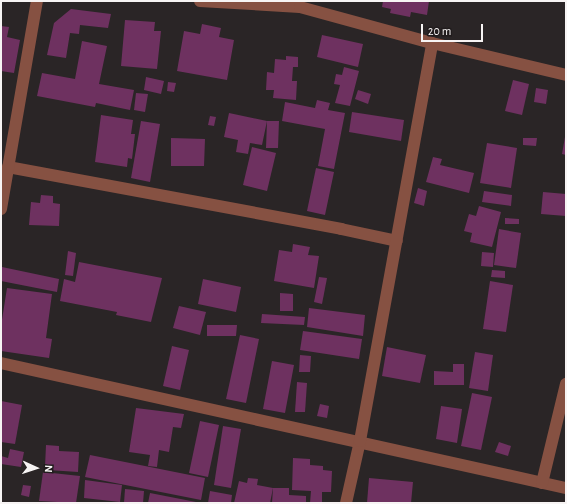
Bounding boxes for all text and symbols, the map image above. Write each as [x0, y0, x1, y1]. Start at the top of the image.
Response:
scale bar [423, 16, 485, 42]
text: 20 m [428, 25, 451, 37]
north arrow [16, 448, 56, 488]
text: N [43, 465, 54, 473]

